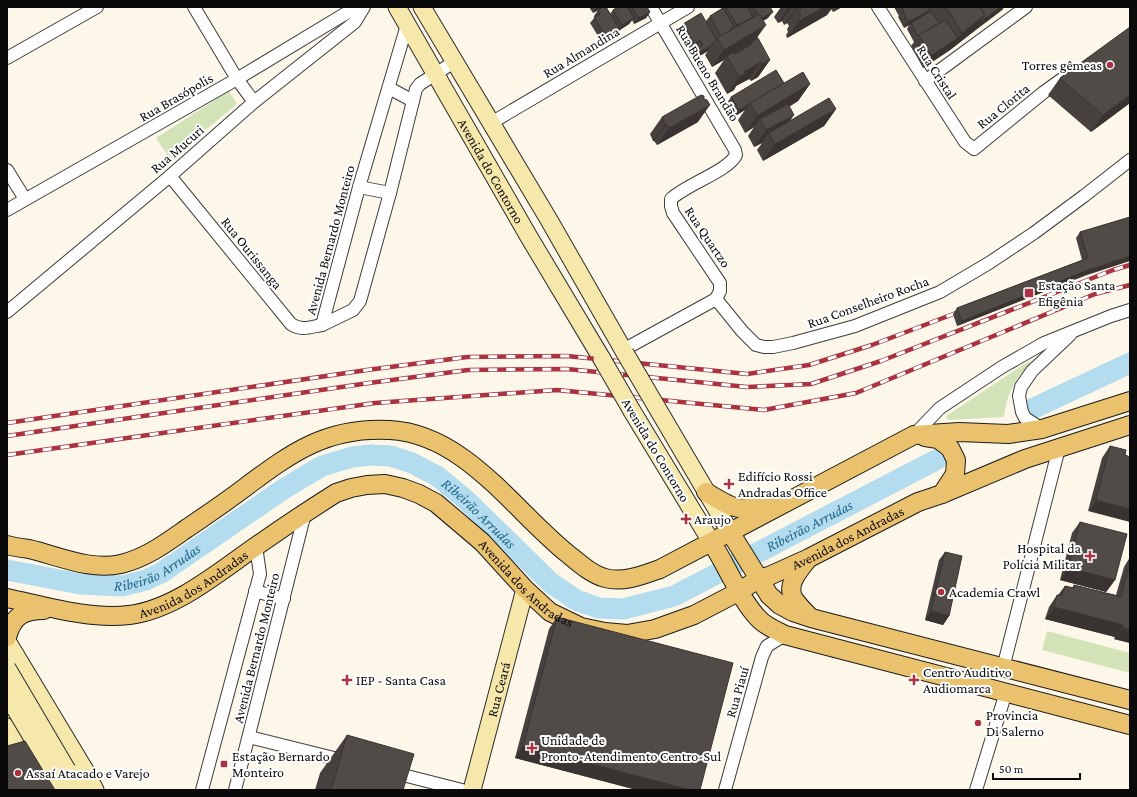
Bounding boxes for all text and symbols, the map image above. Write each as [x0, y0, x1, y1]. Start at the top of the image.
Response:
street label: Rua Bueno Brandão [673, 22, 743, 124]
street label: Rua Almandina [540, 23, 622, 81]
street label: Rua Cristal [914, 42, 961, 102]
place label: Torres gêmeas [1022, 57, 1102, 73]
marker: Torres gêmeas [1105, 60, 1115, 70]
street label: Rua Brasópolis [136, 69, 216, 125]
street label: Rua Clorita [974, 80, 1033, 132]
street label: Avenida do Contorno [455, 116, 528, 226]
street label: Rua Mucuri [147, 121, 207, 176]
street label: Avenida Bernardo Monteiro [302, 163, 358, 317]
street label: Rua Quartzo [682, 204, 734, 270]
street label: Rua Ourissanga [218, 214, 286, 293]
street label: Rua Conselheiro Rocha [805, 272, 931, 331]
place label: Estação Santa Efigênia [1038, 277, 1116, 309]
marker: Estação Santa Efigênia [1023, 287, 1035, 299]
street label: Avenida do Contorno [619, 395, 693, 505]
place label: Edifício Rossi Andradas Office [738, 468, 827, 500]
water label: Ribeirão Arrudas [439, 475, 519, 552]
marker: Edifício Rossi Andradas Office [723, 478, 735, 490]
water label: Ribeirão Arrudas [763, 497, 856, 555]
street label: Avenida dos Andradas [789, 503, 906, 573]
place label: Araujo [694, 511, 731, 528]
marker: Araujo [681, 514, 691, 524]
street label: Avenida dos Andradas [476, 536, 576, 630]
water label: Ribeirão Arrudas [114, 540, 204, 594]
place label: Hospital da Polícia Militar [1003, 540, 1082, 572]
street label: Avenida dos Andradas [137, 547, 251, 621]
marker: Hospital da Polícia Militar [1084, 550, 1096, 562]
street label: Avenida Bernardo Monteiro [230, 571, 282, 725]
place label: Academia Crawl [949, 584, 1040, 600]
marker: Academia Crawl [936, 587, 946, 597]
street label: Rua Ceará [484, 660, 514, 719]
street label: Rua Piauí [722, 664, 752, 719]
place label: Centro Auditivo Audiomarca [923, 664, 1012, 696]
place label: IEP - Santa Casa [356, 672, 447, 688]
marker: IEP - Santa Casa [341, 674, 353, 686]
marker: Centro Auditivo Audiomarca [908, 674, 920, 686]
place label: Provincia Di Salerno [986, 707, 1044, 739]
marker: Provincia Di Salerno [973, 718, 983, 728]
place label: Unidade de Pronto-Atendimento Centro-Sul [541, 732, 721, 764]
marker: Unidade de Pronto-Atendimento Centro-Sul [526, 742, 538, 754]
place label: Estação Bernardo Monteiro [232, 748, 330, 780]
scale bar [993, 755, 1080, 781]
marker: Estação Bernardo Monteiro [219, 759, 229, 769]
text: 50 m [999, 762, 1024, 776]
place label: Assaí Atacado e Varejo [26, 765, 150, 782]
marker: Assaí Atacado e Varejo [13, 768, 23, 778]

